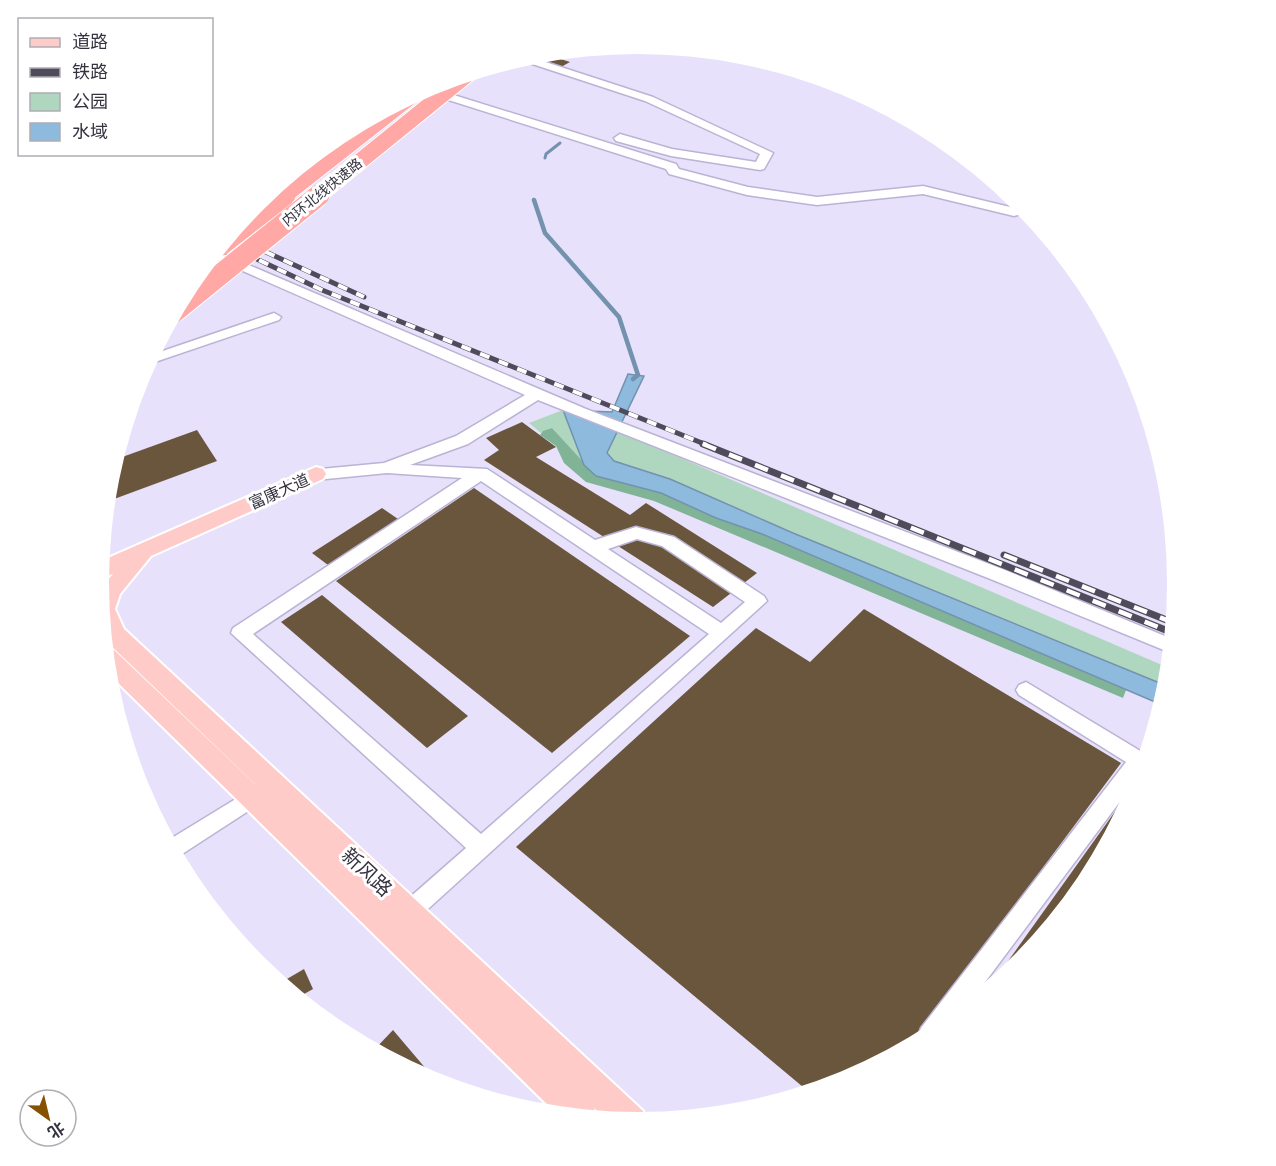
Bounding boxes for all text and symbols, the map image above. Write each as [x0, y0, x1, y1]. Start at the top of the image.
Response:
legend [18, 18, 213, 156]
text: 道路 [72, 30, 108, 53]
text: 铁路 [72, 60, 108, 83]
text: 公园 [72, 90, 108, 113]
text: 水域 [72, 120, 108, 143]
street label: 内环北线快速路 [278, 154, 366, 230]
street label: 富康大道 [246, 469, 312, 513]
street label: 新风路 [336, 842, 398, 902]
north arrow [18, 1088, 78, 1148]
text: 北 [44, 1118, 69, 1143]

